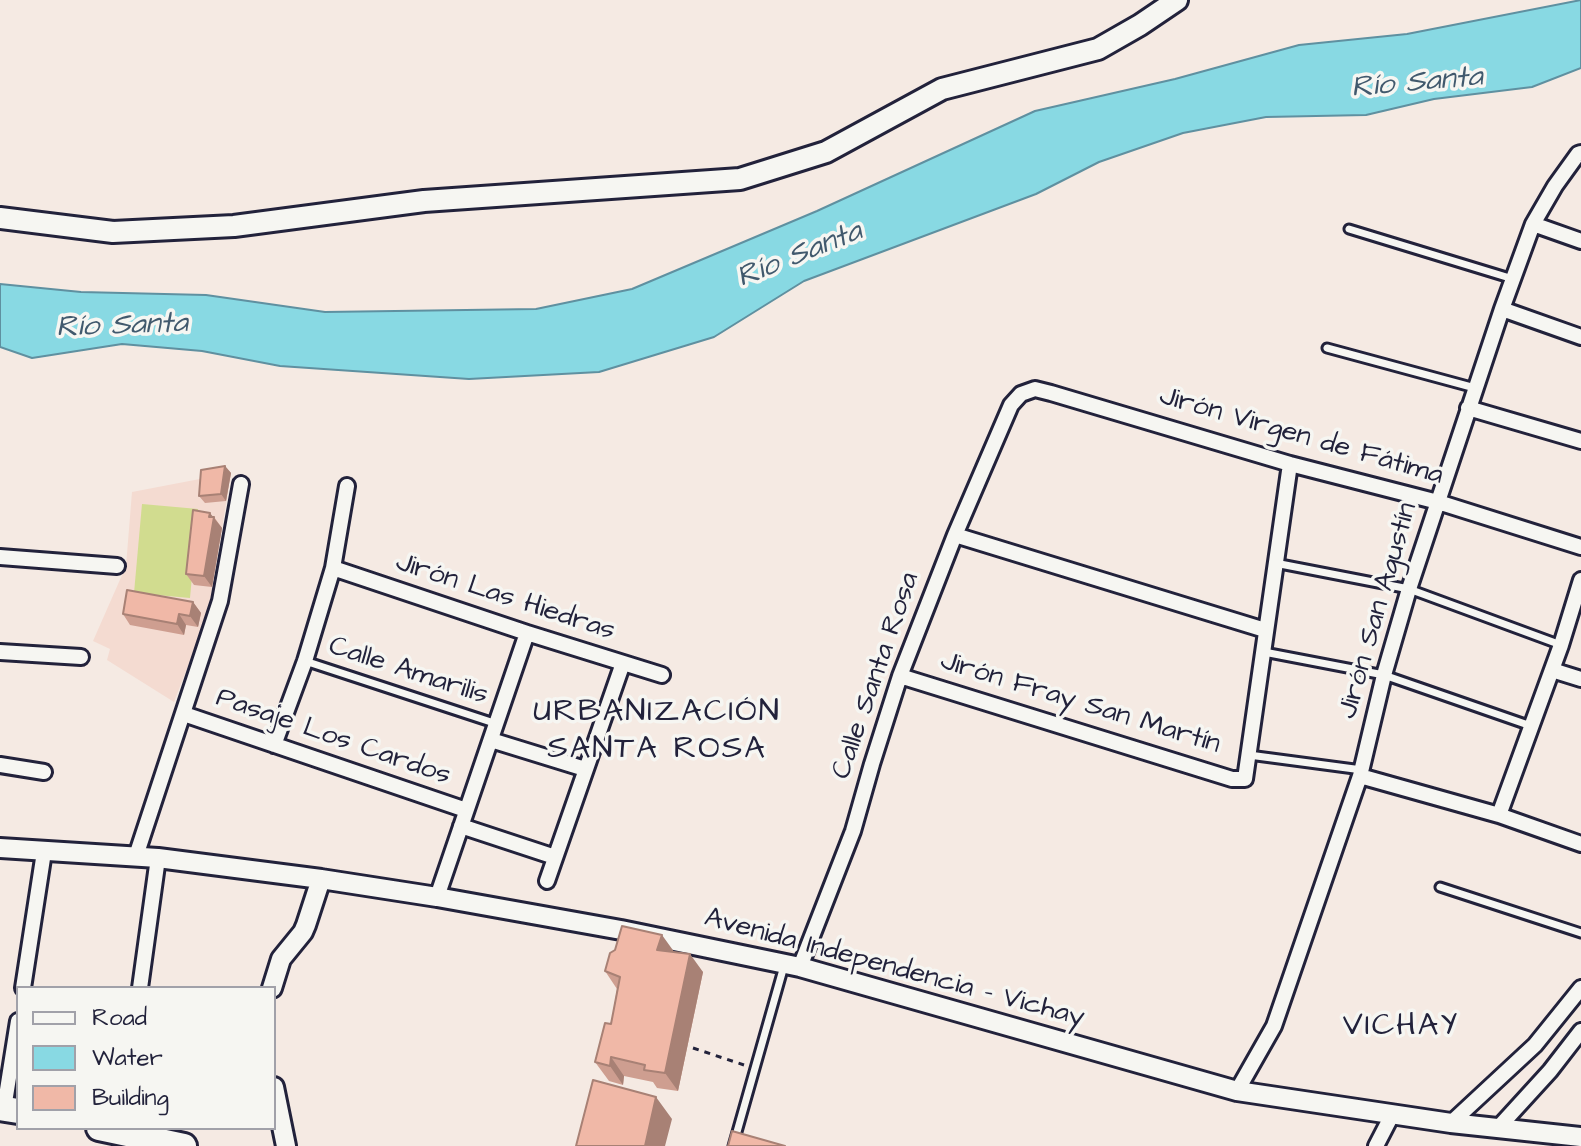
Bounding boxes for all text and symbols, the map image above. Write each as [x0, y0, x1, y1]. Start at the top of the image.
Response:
water label: Río Santa [1350, 60, 1484, 108]
water label: Río Santa [732, 215, 868, 297]
water label: Río Santa [56, 307, 188, 347]
street label: Jirón Virgen de Fátima [1155, 380, 1447, 494]
street label: Jirón San Agustín [1332, 499, 1426, 723]
street label: Jirón Las Hiedras [391, 547, 619, 649]
street label: Calle Santa Rosa [826, 568, 928, 784]
street label: Calle Amarilis [324, 630, 492, 714]
street label: Jirón Fray San Martín [936, 645, 1224, 763]
street label: Pasaje Los Cardos [211, 682, 455, 794]
district label: URBANIZACIÓN SANTA ROSA [533, 694, 781, 769]
street label: Avenida Independencia - Vichay [700, 902, 1088, 1036]
legend [16, 986, 276, 1130]
text: Road [92, 1001, 147, 1035]
district label: VICHAY [1343, 1008, 1459, 1046]
text: Water [92, 1041, 163, 1075]
text: Building [92, 1081, 169, 1115]

